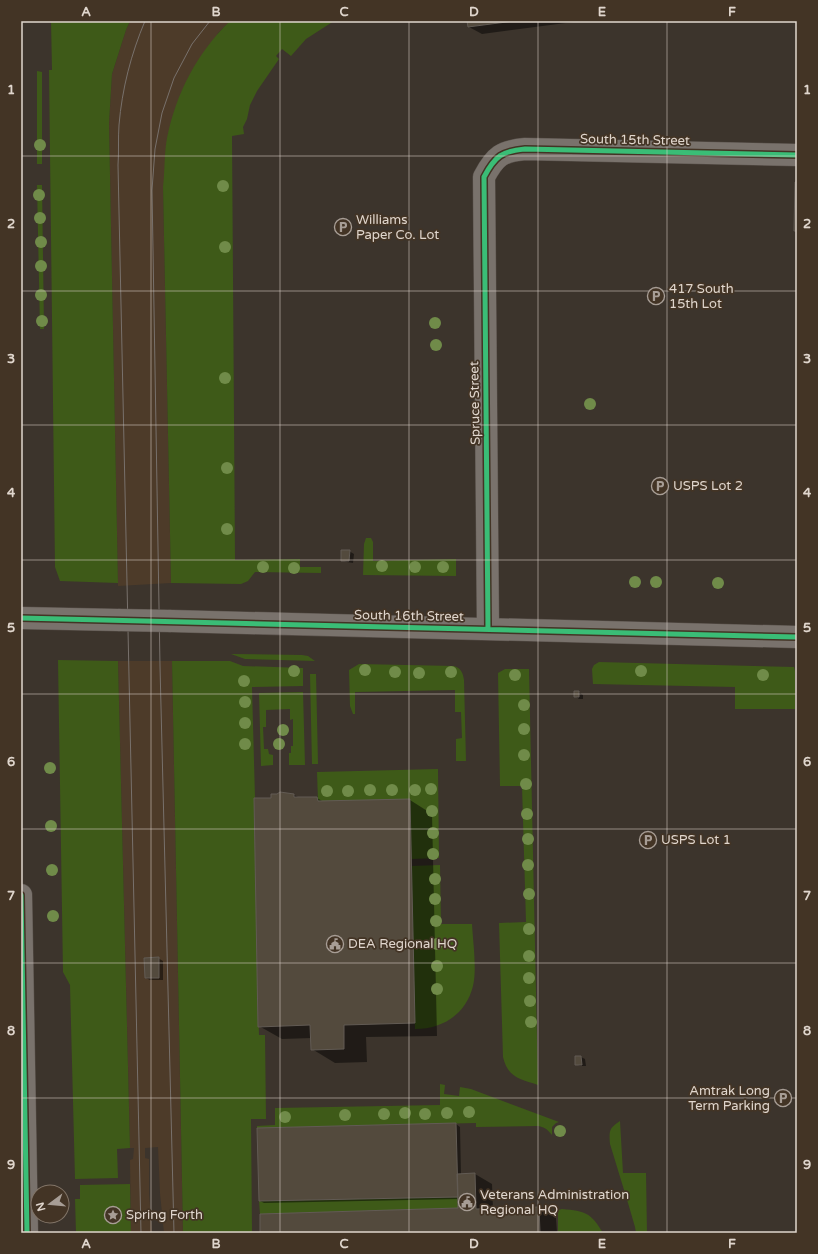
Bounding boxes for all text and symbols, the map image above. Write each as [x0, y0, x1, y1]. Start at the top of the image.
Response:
text: A [81, 4, 91, 20]
text: B [211, 4, 221, 20]
text: C [339, 4, 349, 20]
text: D [469, 4, 479, 20]
text: E [598, 4, 606, 20]
text: F [728, 4, 736, 20]
text: 1 [7, 82, 15, 98]
text: 1 [803, 82, 811, 98]
street label: South 15th Street [580, 131, 690, 149]
place label: Williams Paper Co. Lot [356, 212, 439, 243]
text: 2 [7, 216, 15, 232]
text: 2 [803, 216, 811, 232]
parking icon: Williams Paper Co. Lot [333, 217, 353, 237]
place label: 417 South 15th Lot [669, 281, 734, 312]
parking icon: 417 South 15th Lot [646, 286, 666, 306]
text: 3 [7, 351, 15, 367]
text: 3 [803, 351, 811, 367]
street label: Spruce Street [466, 361, 484, 445]
parking icon: USPS Lot 2 [650, 476, 670, 496]
place label: USPS Lot 2 [673, 478, 743, 494]
text: 4 [7, 485, 16, 501]
text: 4 [803, 485, 812, 501]
street label: South 16th Street [354, 607, 464, 625]
text: 5 [7, 620, 15, 636]
text: 5 [803, 620, 811, 636]
text: 6 [7, 754, 15, 770]
text: 6 [803, 754, 811, 770]
parking icon: USPS Lot 1 [638, 830, 658, 850]
place label: USPS Lot 1 [661, 832, 731, 848]
text: 7 [7, 888, 15, 904]
text: 7 [803, 888, 811, 904]
public building icon: DEA Regional HQ [325, 934, 345, 954]
place label: DEA Regional HQ [348, 936, 457, 952]
text: 8 [7, 1023, 15, 1039]
text: 8 [803, 1023, 811, 1039]
place label: Amtrak Long Term Parking [688, 1083, 770, 1114]
parking icon: Amtrak Long Term Parking [773, 1088, 793, 1108]
text: 9 [7, 1157, 15, 1173]
text: 9 [803, 1157, 811, 1173]
north arrow [30, 1184, 70, 1224]
place label: Veterans Administration Regional HQ [480, 1187, 629, 1218]
public building icon: Veterans Administration Regional HQ [457, 1192, 477, 1212]
text: N [33, 1201, 48, 1213]
place icon: Spring Forth [103, 1205, 123, 1225]
place label: Spring Forth [126, 1207, 203, 1223]
text: A [81, 1236, 91, 1252]
text: B [211, 1236, 221, 1252]
text: C [339, 1236, 349, 1252]
text: D [469, 1236, 479, 1252]
text: E [598, 1236, 606, 1252]
text: F [728, 1236, 736, 1252]

